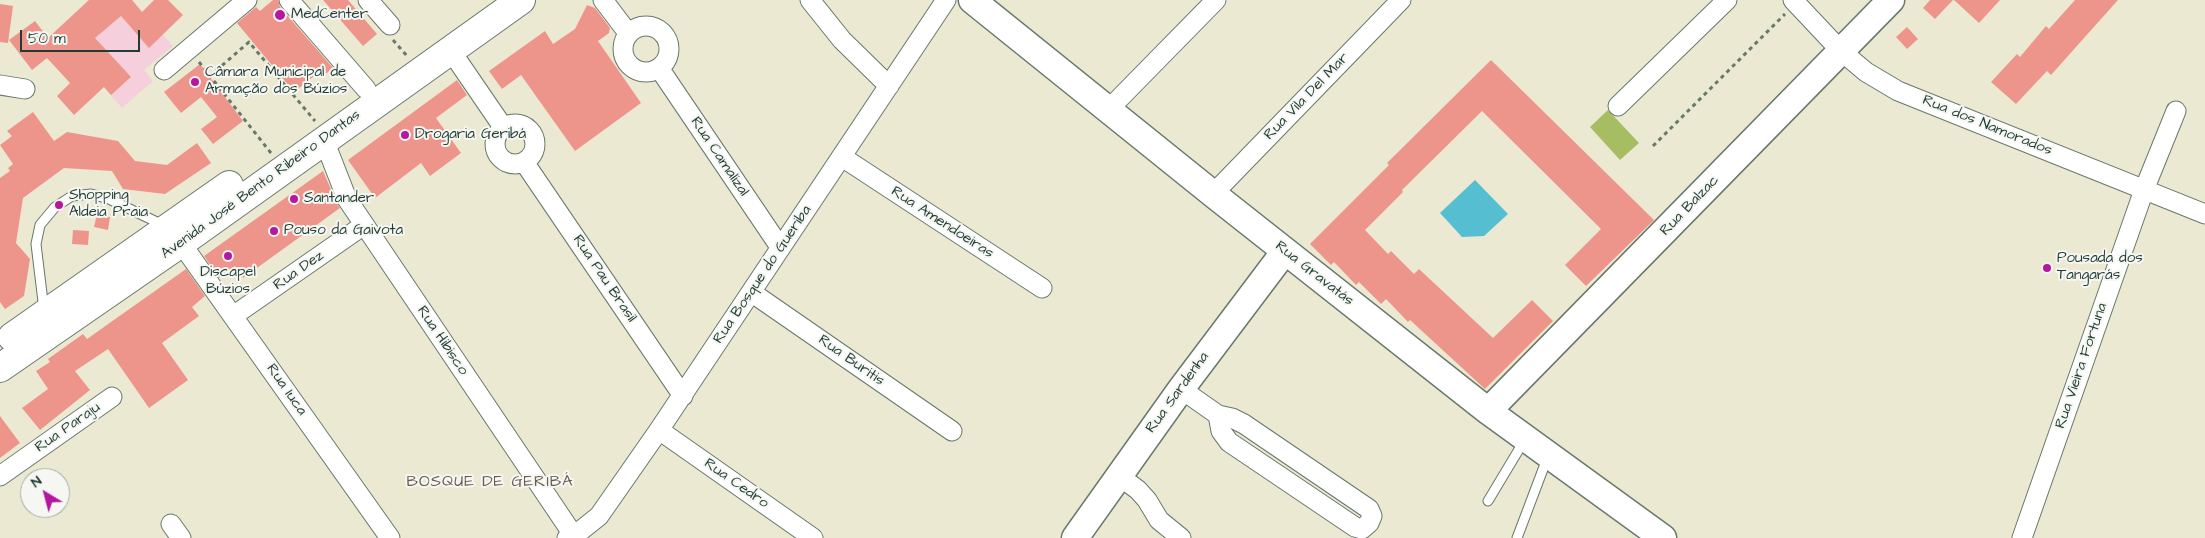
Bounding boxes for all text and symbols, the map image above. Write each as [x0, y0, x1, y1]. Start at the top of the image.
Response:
place label: MedCenter [291, 6, 368, 24]
marker: MedCenter [273, 8, 287, 22]
scale bar [22, 20, 142, 52]
text: 50 m [28, 28, 66, 49]
street label: Rua Vila Del Mar [1261, 50, 1353, 144]
place label: Câmara Municipal de Armação dos Búzios [205, 64, 347, 99]
marker: Câmara Municipal de Armação dos Búzios [189, 76, 201, 88]
street label: Rua dos Namorados [1920, 92, 2054, 160]
street label: Avenida José Bento Ribeiro Dantas [158, 107, 364, 263]
street label: Rua Camalizal [686, 114, 752, 200]
place label: Drogaria Geribá [415, 126, 526, 144]
marker: Drogaria Geribá [399, 129, 411, 141]
street label: Rua Balzac [1657, 172, 1723, 240]
street label: Rua Amendoeiras [887, 183, 997, 263]
place label: Shopping Aldeia Praia [69, 187, 148, 222]
place label: Santander [304, 190, 374, 208]
marker: Santander [288, 193, 300, 205]
marker: Shopping Aldeia Praia [53, 199, 65, 211]
street label: Rua Bosque do Gueriba [710, 202, 816, 348]
place label: Pouso da Gaivota [284, 222, 403, 240]
marker: Pouso da Gaivota [268, 225, 280, 237]
street label: Rua Pau Brasil [568, 232, 640, 326]
street label: Rua Gravatás [1271, 238, 1357, 310]
street label: Rua Dez [270, 247, 328, 295]
marker: Discapel Búzios [222, 250, 234, 262]
place label: Pousada dos Tangarás [2057, 250, 2143, 285]
marker: Pousada dos Tangarás [2041, 262, 2053, 274]
place label: Discapel Búzios [200, 264, 256, 299]
street label: Rua Vieira Fortuna [2052, 301, 2112, 431]
street label: Rua Hibisco [412, 303, 472, 379]
street label: Rua Buritis [814, 332, 888, 390]
street label: Rua Sardenha [1143, 349, 1213, 437]
street label: Rua Iuca [262, 361, 310, 419]
street label: Rua Paraju [32, 399, 104, 457]
street label: Rua Cedro [700, 455, 772, 513]
north arrow [20, 468, 70, 518]
text: N [27, 471, 46, 492]
district label: BOSQUE DE GERIBÁ [405, 473, 575, 493]

